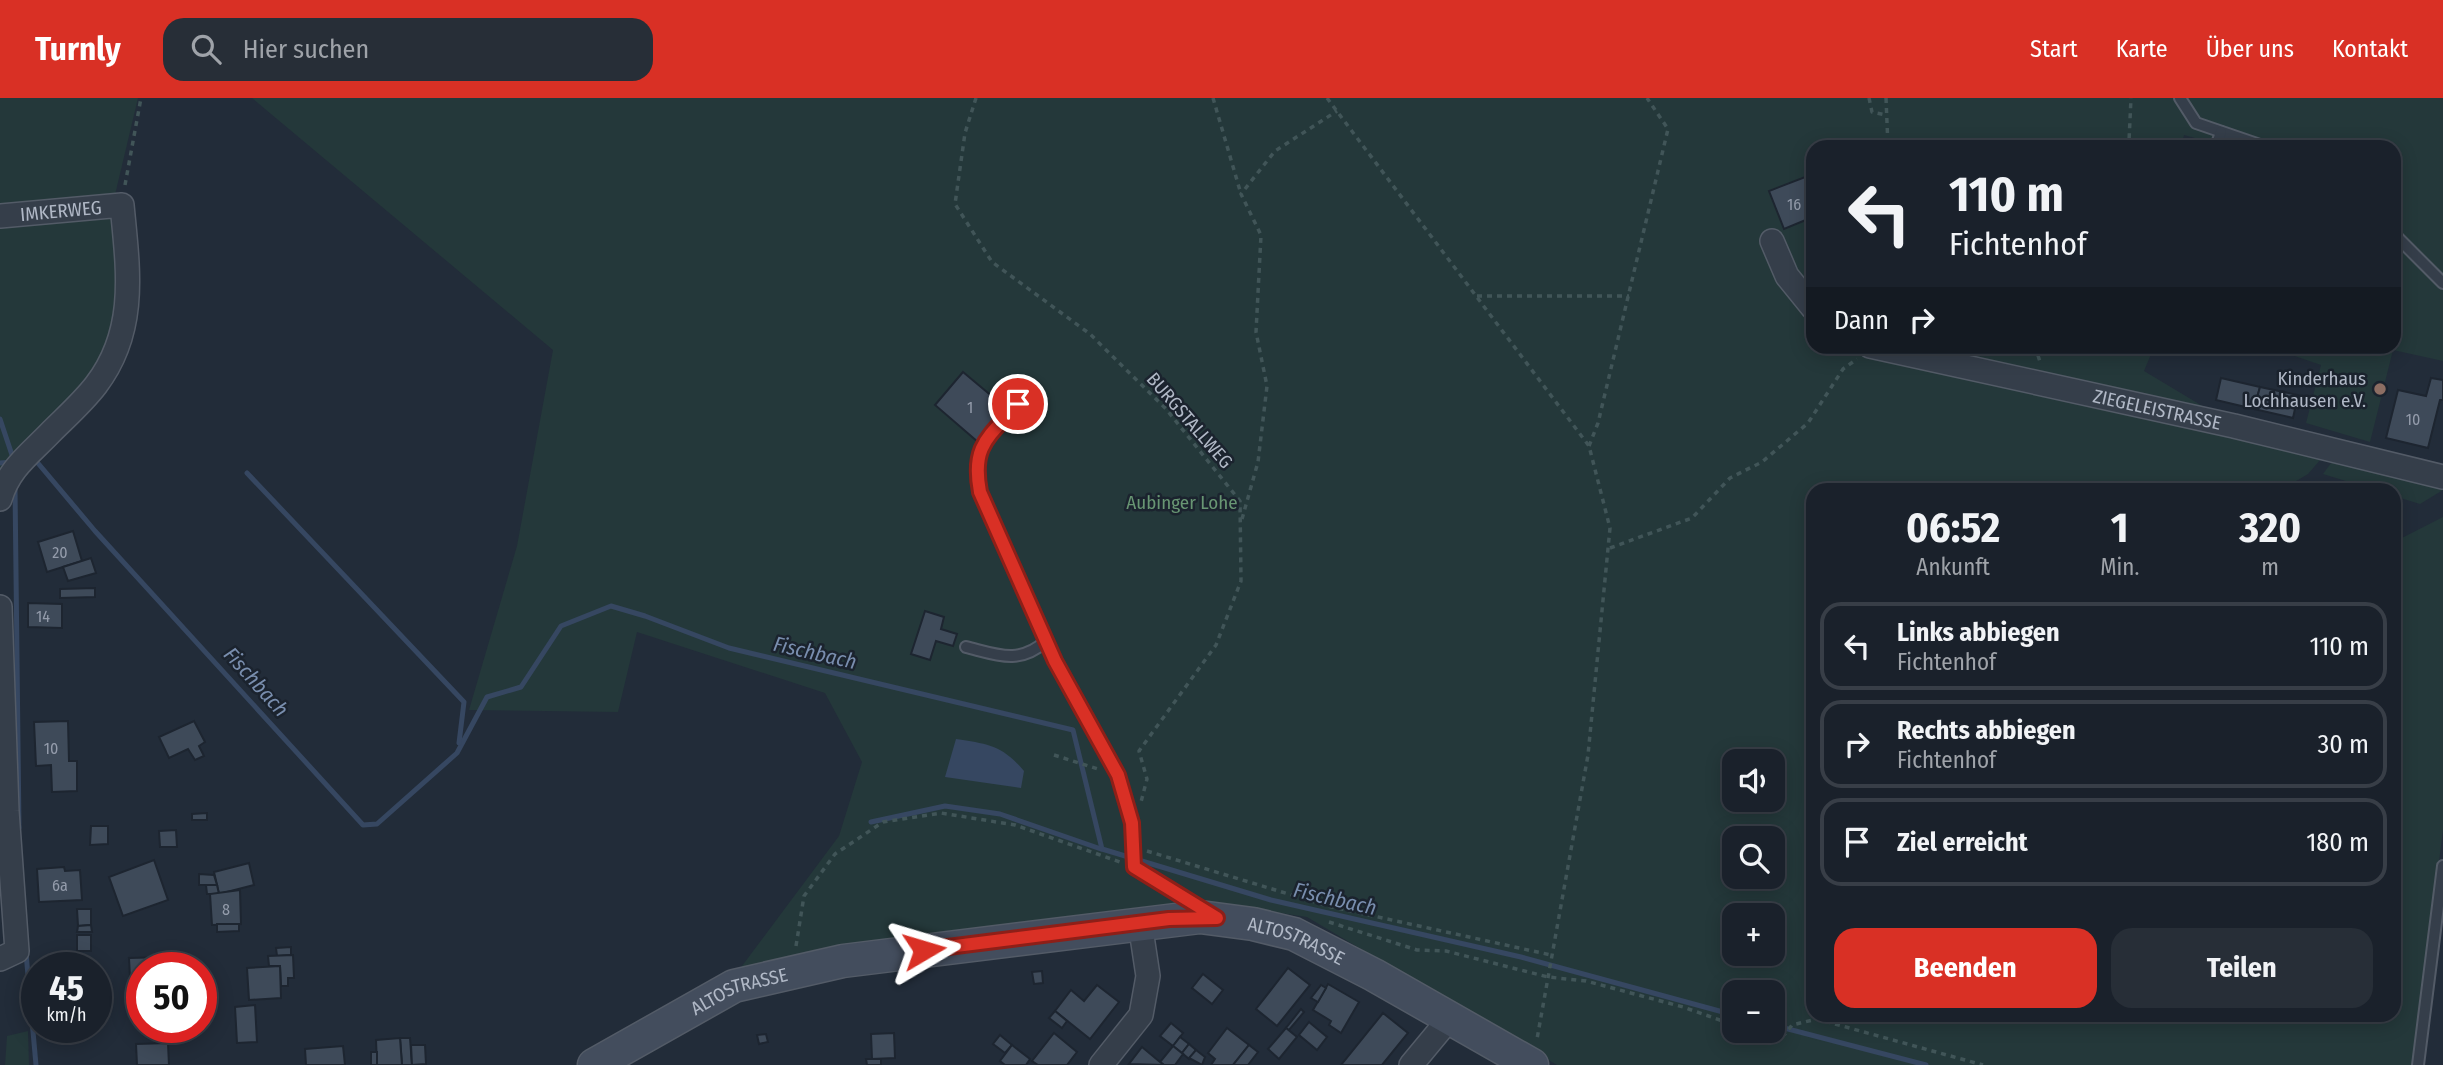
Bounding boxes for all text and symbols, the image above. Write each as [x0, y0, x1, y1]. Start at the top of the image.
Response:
search box [163, 18, 653, 81]
text: Turnly [35, 29, 121, 69]
icon: search [187, 30, 225, 68]
text: Hier suchen [243, 34, 369, 65]
text: Start [2030, 35, 2078, 63]
text: Karte [2116, 35, 2168, 63]
text: Über uns [2206, 35, 2294, 63]
text: Kontakt [2332, 35, 2408, 63]
text: 110 m [1949, 165, 2064, 224]
icon: left [1834, 168, 1925, 259]
house number: 16 [1787, 195, 1801, 214]
street label: IMKERWEG [19, 196, 102, 226]
text: Fichtenhof [1949, 225, 2087, 263]
icon: right [1903, 301, 1941, 339]
text: Dann [1834, 305, 1889, 336]
place label: Kinderhaus Lochhausen e.V. [2244, 367, 2366, 412]
street label: BURGSTALLWEG [1142, 368, 1237, 473]
pin [988, 374, 1048, 434]
marker: Kinderhaus Lochhausen e.V. [2372, 381, 2388, 397]
street label: ZIEGELEISTRASSE [2091, 384, 2223, 435]
icon: arrive [999, 385, 1037, 423]
house number: 1 [967, 398, 973, 417]
house number: 10 [2406, 410, 2420, 429]
park label: Aubinger Lohe [1126, 491, 1238, 514]
text: 06:52 [1906, 503, 2000, 553]
text: 1 [2111, 503, 2129, 553]
text: 320 [2239, 503, 2301, 553]
house number: 20 [52, 543, 68, 562]
text: Ankunft [1916, 553, 1990, 581]
text: Min. [2100, 553, 2139, 581]
text: m [2261, 553, 2279, 581]
house number: 14 [36, 607, 50, 626]
text: Links abbiegen [1897, 617, 2060, 648]
icon: left [1838, 627, 1876, 665]
water label: Fischbach [771, 631, 859, 675]
text: 110 m [2309, 631, 2369, 662]
water label: Fischbach [218, 642, 294, 722]
text: Fichtenhof [1897, 648, 1996, 676]
text: Rechts abbiegen [1897, 715, 2076, 746]
icon: right [1838, 725, 1876, 763]
text: 30 m [2318, 729, 2369, 760]
house number: 10 [44, 739, 58, 758]
text: Fichtenhof [1897, 746, 1996, 774]
map controls [1722, 749, 1785, 1043]
button: sound [1722, 749, 1785, 812]
icon: arrive [1838, 823, 1876, 861]
button: search [1722, 826, 1785, 889]
text: Ziel erreicht [1897, 827, 2028, 858]
text: 180 m [2306, 827, 2369, 858]
house number: 6a [52, 876, 68, 895]
water label: Fischbach [1291, 877, 1379, 921]
house number: 8 [222, 900, 230, 919]
button: + [1722, 903, 1785, 966]
street label: ALTOSTRASSE [1246, 912, 1348, 970]
position arrow [887, 913, 961, 987]
button: Beenden [1834, 928, 2097, 1008]
button: Teilen [2111, 928, 2373, 1008]
speed limit sign: 50 [126, 952, 217, 1043]
street label: ALTOSTRASSE [687, 963, 790, 1020]
text: 45 [49, 967, 84, 1009]
button: − [1722, 980, 1785, 1043]
text: km/h [46, 1004, 87, 1026]

